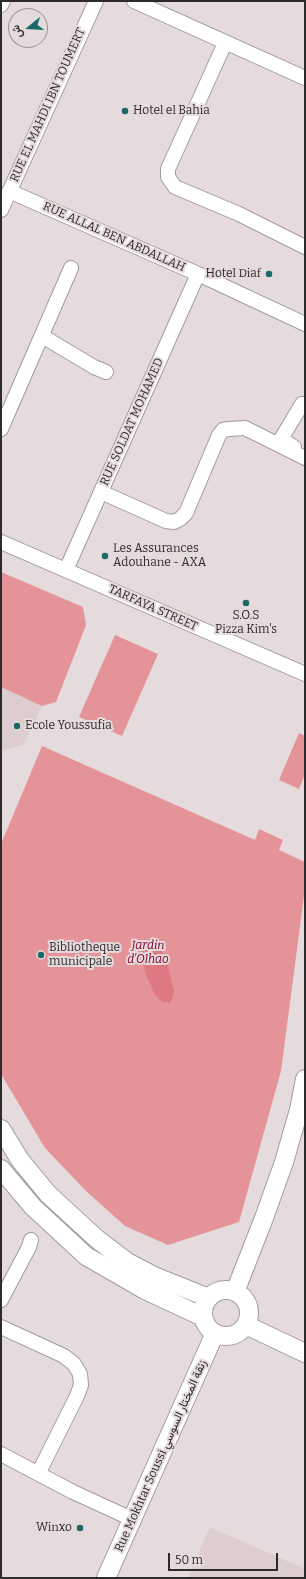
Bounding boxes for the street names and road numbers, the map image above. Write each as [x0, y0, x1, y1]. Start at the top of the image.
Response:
street label: RUE EL MAHDI IBN TOUMERT [7, 26, 89, 184]
street label: RUE ALLAL BEN ABDALLAH [41, 199, 187, 275]
street label: RUE SOLDAT MOHAMED [97, 356, 167, 488]
street label: TARFAYA STREET [106, 582, 200, 634]
street label: Rue Mokhtar Soussi زنقة المختار السوسي [112, 1358, 210, 1554]

